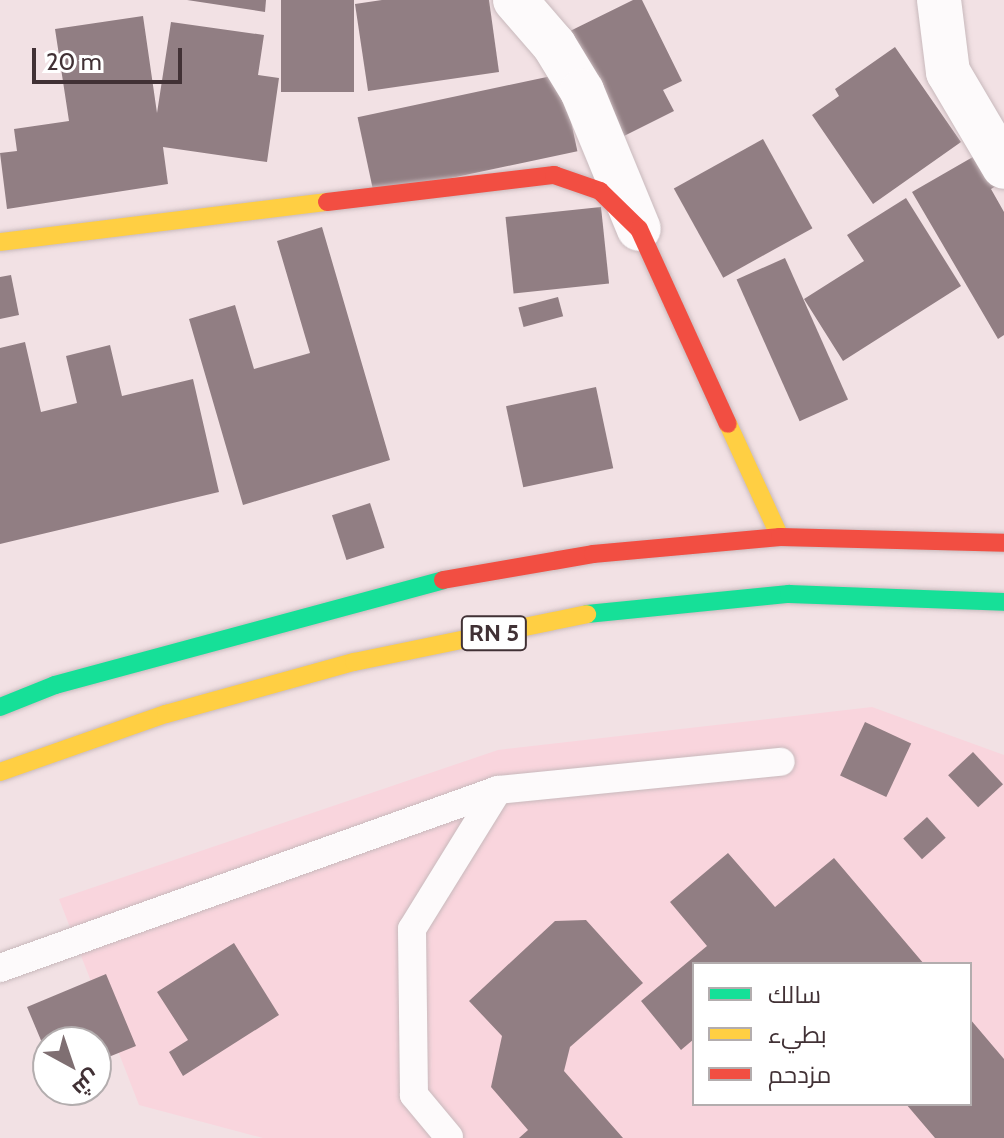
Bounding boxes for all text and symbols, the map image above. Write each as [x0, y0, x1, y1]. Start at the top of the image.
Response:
scale bar [36, 32, 186, 82]
text: 20 m [46, 47, 102, 76]
road number: RN 5 [460, 613, 528, 653]
legend [692, 962, 972, 1106]
text: سالك [768, 980, 821, 1009]
text: بطيء [768, 1020, 827, 1049]
north arrow [32, 1026, 112, 1106]
text: مزدحم [768, 1060, 831, 1089]
text: ش [67, 1064, 106, 1103]

